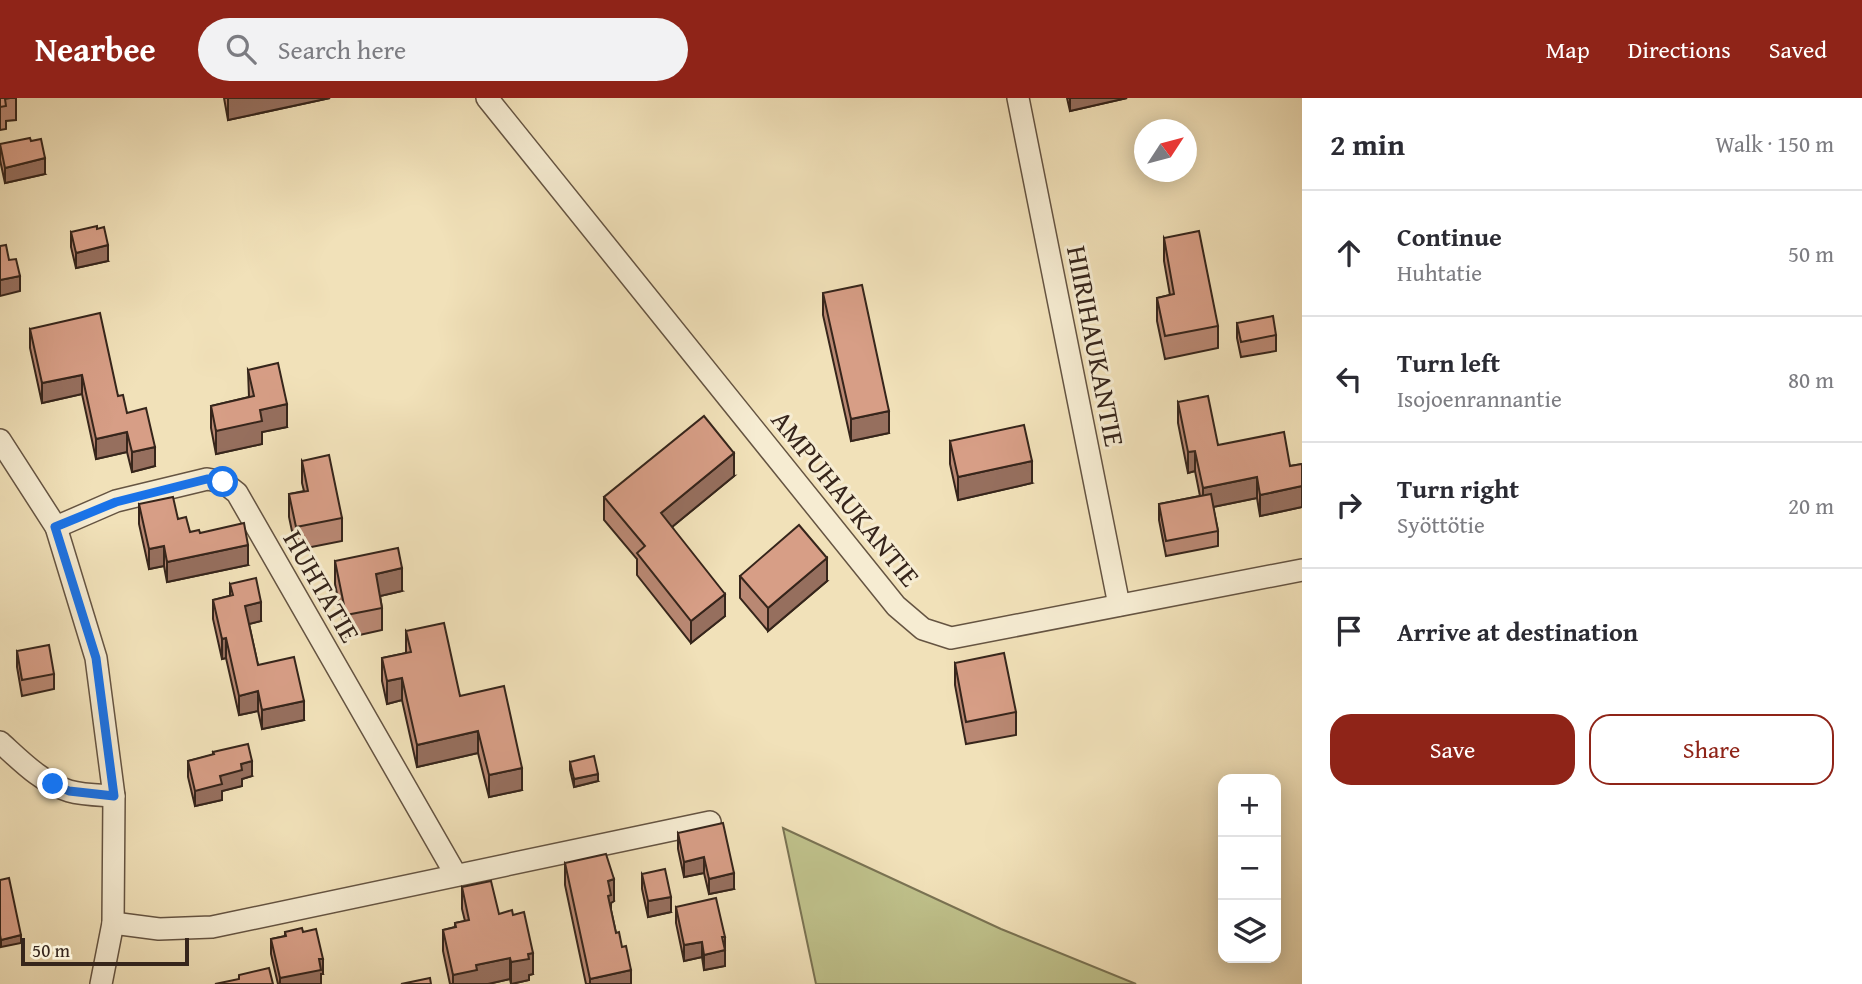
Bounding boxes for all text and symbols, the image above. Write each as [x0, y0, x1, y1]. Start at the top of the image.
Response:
search box [198, 18, 688, 81]
text: Nearbee [35, 25, 156, 73]
icon: search [222, 30, 260, 68]
text: Search here [278, 30, 406, 69]
text: Map [1546, 32, 1590, 67]
text: Directions [1628, 32, 1731, 67]
text: Saved [1769, 32, 1827, 67]
north arrow [1134, 119, 1197, 182]
text: 2 min [1330, 122, 1405, 166]
text: Walk · 150 m [1715, 127, 1834, 160]
text: Continue [1397, 217, 1502, 256]
icon: ahead [1330, 234, 1368, 272]
text: 50 m [1788, 237, 1834, 270]
street label: HIIRIHAUKANTIE [1057, 242, 1136, 450]
text: Huhtatie [1397, 256, 1482, 289]
text: Turn left [1397, 343, 1500, 382]
icon: left [1330, 360, 1368, 398]
text: 80 m [1788, 363, 1834, 396]
text: Isojoenrannantie [1397, 382, 1562, 415]
street label: AMPUHAUKANTIE [762, 401, 930, 595]
route start [207, 466, 238, 497]
text: Turn right [1397, 469, 1519, 508]
icon: right [1330, 486, 1368, 524]
text: 20 m [1788, 489, 1834, 522]
text: Syöttötie [1397, 508, 1485, 541]
street label: HUHTATIE [274, 522, 371, 650]
icon: arrive [1330, 612, 1368, 650]
text: Arrive at destination [1397, 612, 1638, 651]
button: Save [1330, 714, 1575, 785]
button: Share [1589, 714, 1834, 785]
route end [37, 768, 68, 799]
map controls [1218, 774, 1281, 963]
button: + [1218, 774, 1281, 837]
button: − [1218, 837, 1281, 900]
button: layers [1218, 900, 1281, 963]
scale bar [21, 935, 189, 967]
text: 50 m [32, 936, 70, 964]

